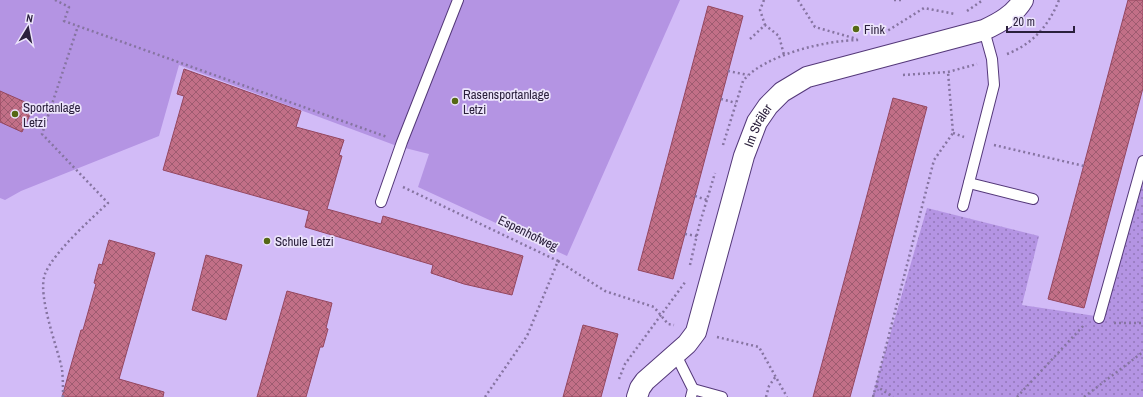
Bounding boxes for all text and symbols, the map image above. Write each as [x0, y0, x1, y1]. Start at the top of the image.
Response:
north arrow [8, 8, 48, 48]
scale bar [1007, 8, 1074, 34]
text: N [25, 11, 34, 26]
text: 20 m [1013, 14, 1035, 30]
place label: Fink [864, 21, 885, 38]
marker: Fink [851, 24, 861, 34]
place label: Rasensportanlage Letzi [463, 86, 550, 118]
marker: Rasensportanlage Letzi [450, 96, 460, 106]
place label: Sportanlage Letzi [23, 99, 81, 131]
street label: Im Sträler [740, 100, 776, 149]
marker: Sportanlage Letzi [10, 109, 20, 119]
street label: Espenhofweg [495, 211, 561, 255]
place label: Schule Letzi [275, 233, 334, 250]
marker: Schule Letzi [262, 236, 272, 246]

